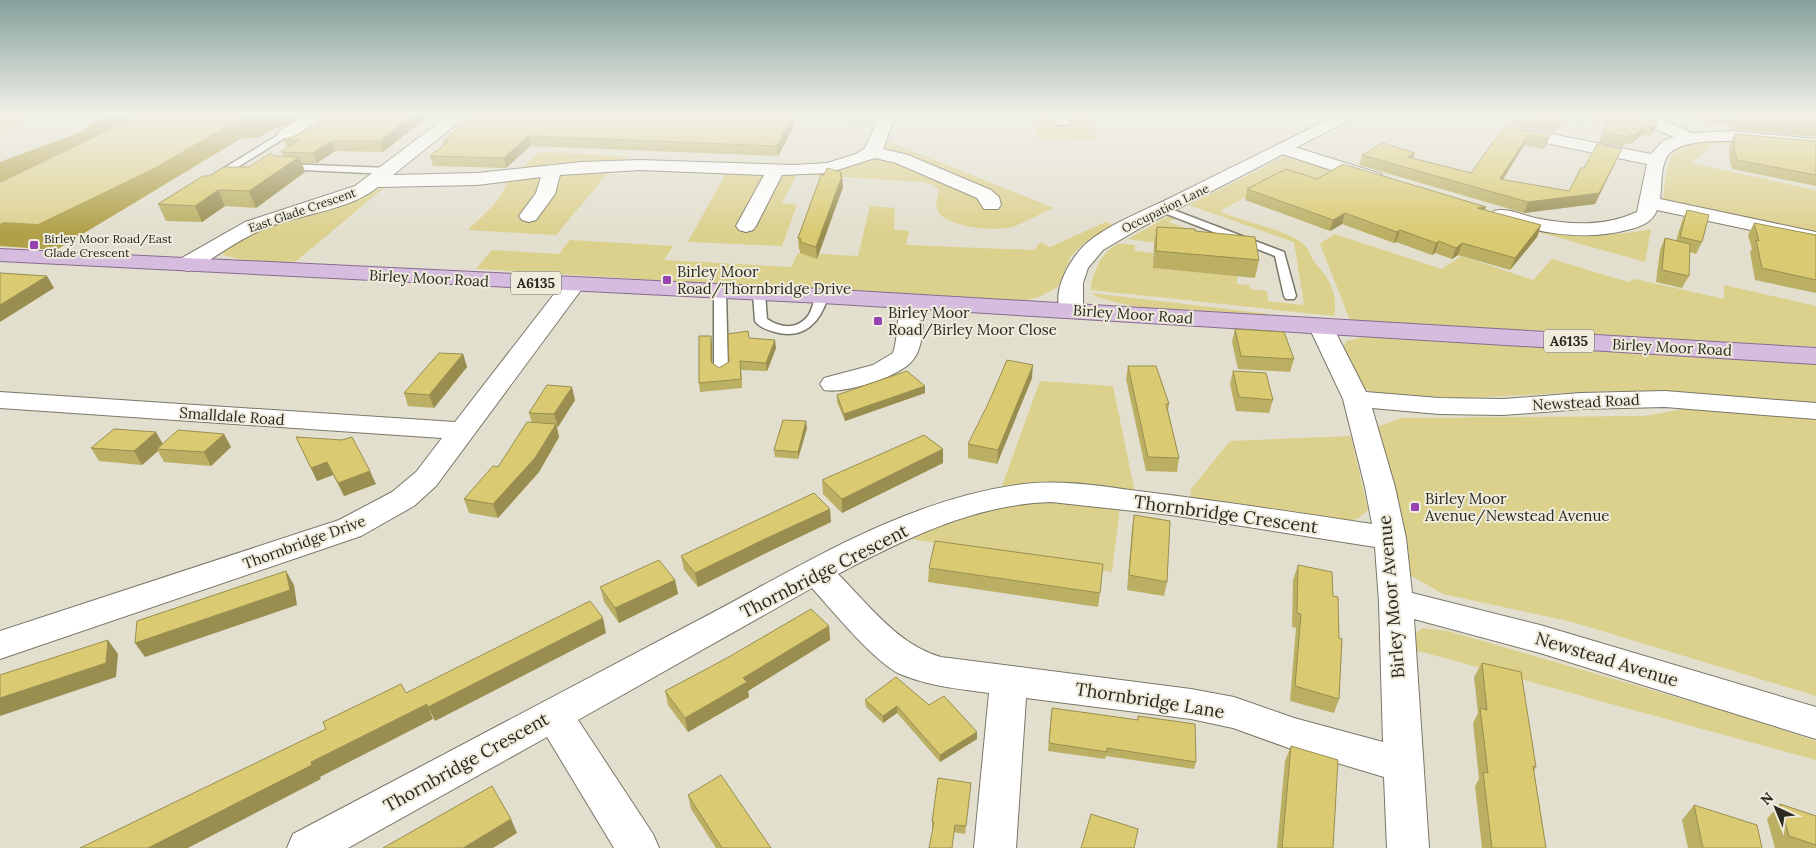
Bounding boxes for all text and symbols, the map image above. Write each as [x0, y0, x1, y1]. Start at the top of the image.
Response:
street label: Occupation Lane [1119, 180, 1212, 236]
street label: East Glade Crescent [246, 184, 358, 235]
place label: Birley Moor Road/East Glade Crescent [44, 231, 173, 260]
marker: Birley Moor Road/East Glade Crescent [28, 239, 40, 251]
place label: Birley Moor Road/Thornbridge Drive [677, 262, 851, 299]
street label: Birley Moor Road [368, 265, 490, 291]
road number: A6135 [511, 272, 561, 294]
marker: Birley Moor Road/Thornbridge Drive [661, 274, 673, 286]
street label: Birley Moor Road [1072, 300, 1194, 328]
place label: Birley Moor Road/Birley Moor Close [888, 303, 1057, 340]
marker: Birley Moor Road/Birley Moor Close [872, 315, 884, 327]
road number: A6135 [1544, 330, 1594, 352]
street label: Birley Moor Road [1611, 334, 1733, 360]
street label: Newstead Road [1532, 390, 1640, 414]
street label: Smalldale Road [179, 403, 285, 429]
place label: Birley Moor Avenue/Newstead Avenue [1424, 489, 1609, 526]
street label: Thornbridge Crescent [1133, 490, 1319, 538]
marker: Birley Moor Avenue/Newstead Avenue [1409, 501, 1421, 513]
street label: Thornbridge Drive [240, 511, 368, 573]
street label: Birley Moor Avenue [1372, 514, 1410, 680]
street label: Thornbridge Crescent [736, 519, 912, 623]
street label: Newstead Avenue [1533, 626, 1682, 692]
street label: Thornbridge Lane [1074, 677, 1226, 723]
street label: Thornbridge Crescent [379, 707, 553, 817]
north arrow [1751, 783, 1801, 833]
text: N [1757, 788, 1777, 809]

